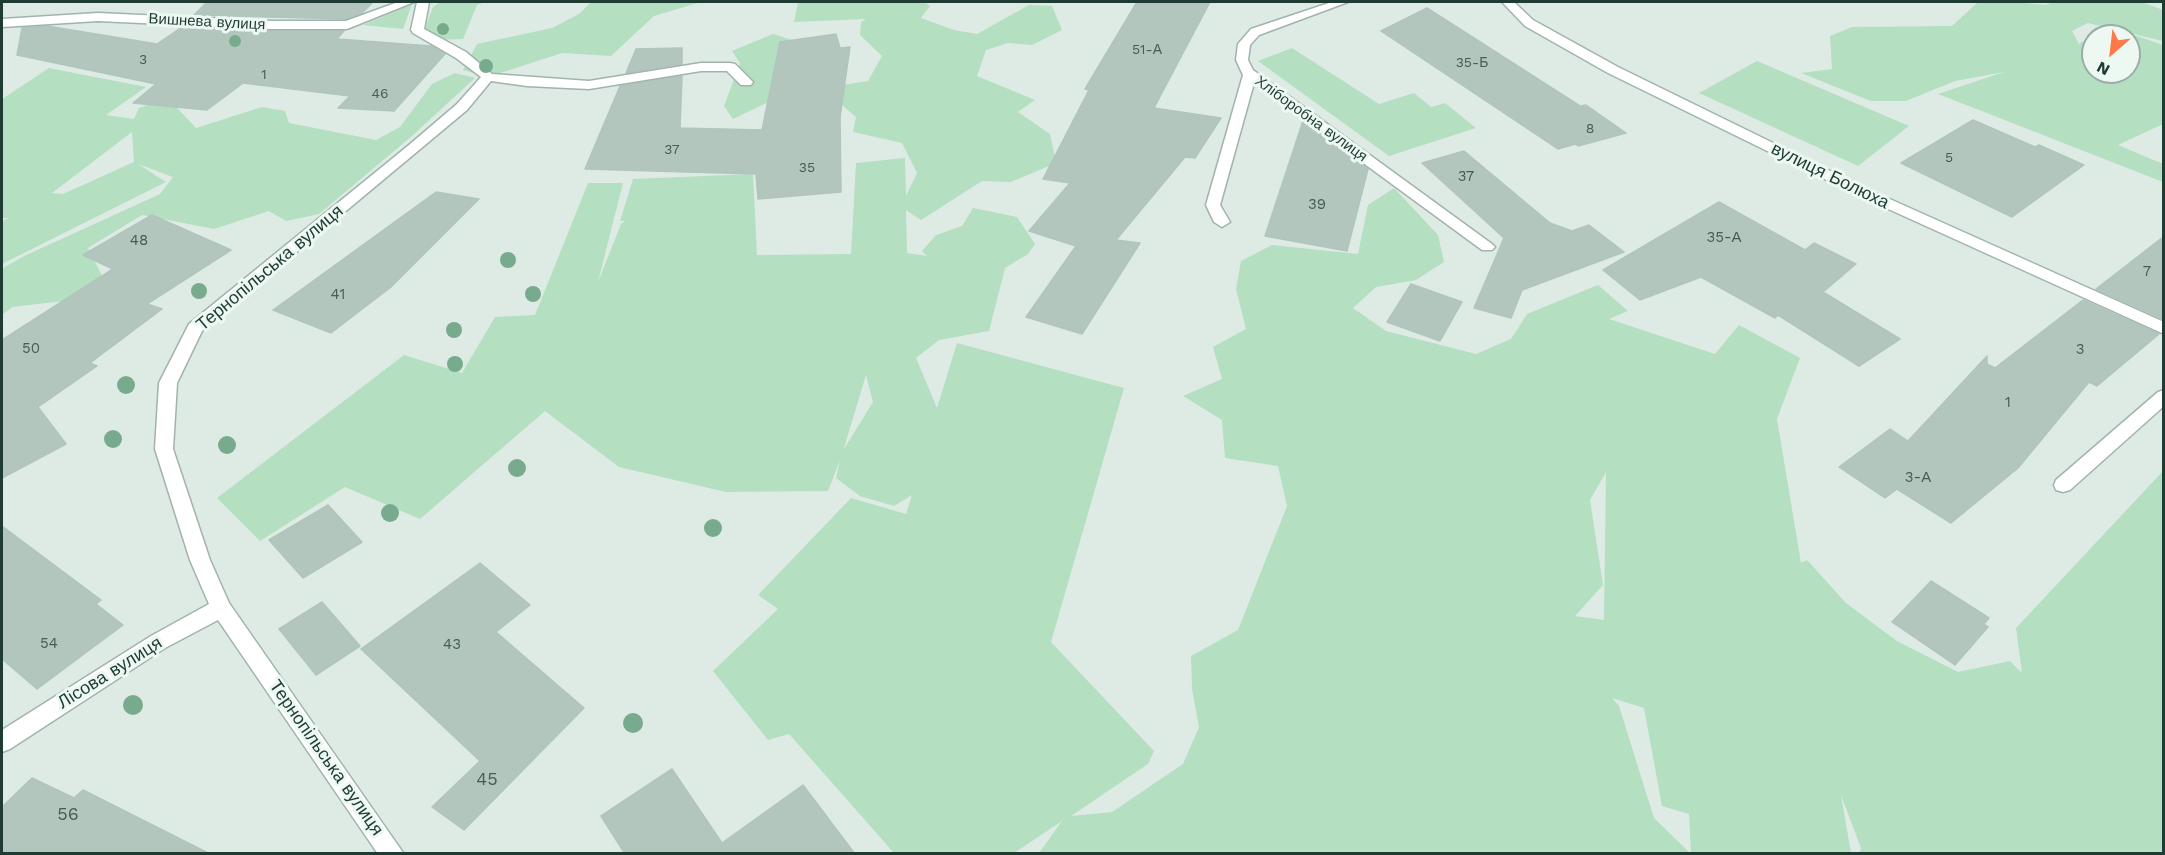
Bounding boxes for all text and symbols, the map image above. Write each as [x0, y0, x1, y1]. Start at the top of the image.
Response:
street label: Вишнева вулиця [148, 10, 266, 34]
north arrow [2081, 24, 2141, 84]
house number: 51-А [1132, 42, 1162, 58]
house number: 3 [139, 52, 147, 68]
house number: 35-Б [1456, 55, 1488, 71]
text: N [2094, 57, 2113, 80]
house number: 1 [261, 67, 267, 83]
street label: Хліборобна вулиця [1251, 72, 1371, 166]
house number: 46 [371, 86, 389, 102]
house number: 8 [1586, 121, 1594, 137]
street label: вулиця Болюха [1767, 138, 1893, 214]
house number: 37 [664, 142, 680, 158]
house number: 5 [1945, 150, 1953, 166]
house number: 35 [799, 160, 815, 176]
house number: 37 [1458, 168, 1474, 186]
house number: 39 [1308, 196, 1326, 214]
street label: Тернопільська вулиця [192, 200, 348, 336]
house number: 35-А [1706, 229, 1742, 247]
house number: 48 [130, 232, 148, 250]
house number: 7 [2143, 263, 2151, 281]
house number: 41 [331, 286, 345, 304]
house number: 50 [22, 340, 40, 358]
house number: 3 [2076, 341, 2084, 359]
house number: 1 [2005, 394, 2011, 412]
house number: 3-А [1905, 469, 1931, 487]
street label: Лісова вулиця [54, 632, 166, 714]
house number: 54 [40, 635, 58, 653]
house number: 43 [443, 636, 461, 654]
street label: Тернопільська вулиця [264, 676, 388, 840]
house number: 45 [476, 769, 498, 791]
house number: 56 [57, 804, 79, 826]

